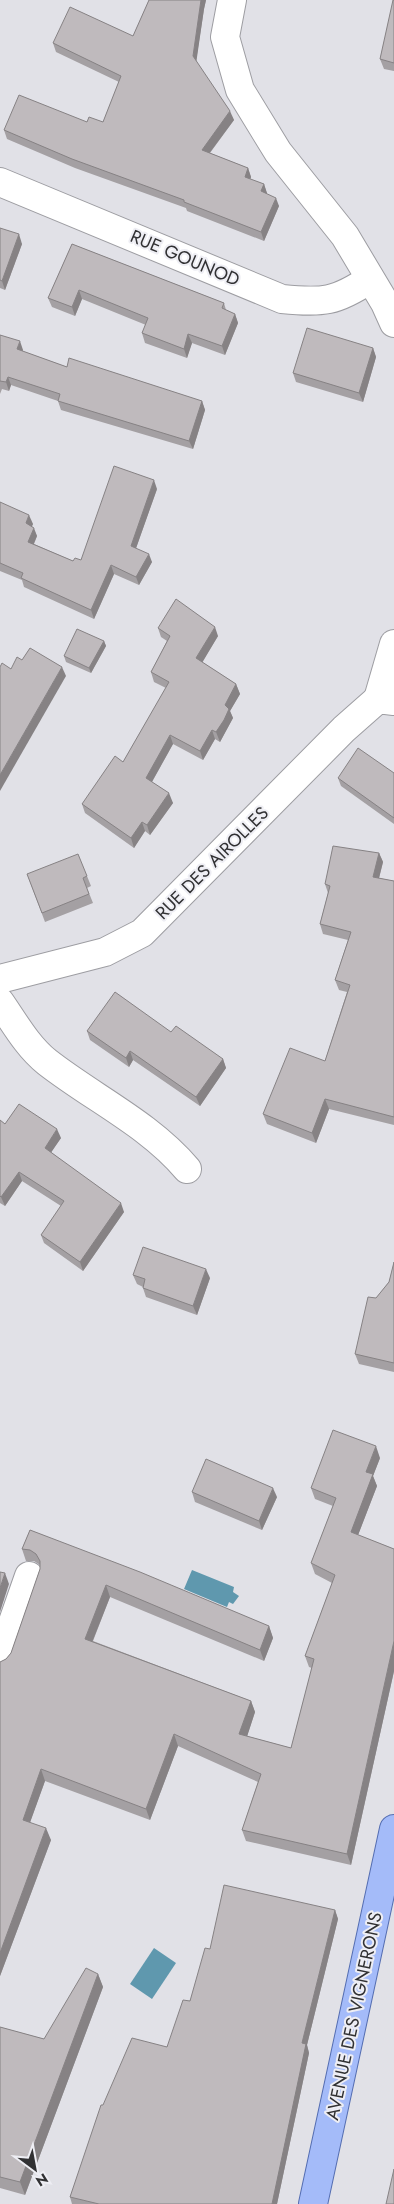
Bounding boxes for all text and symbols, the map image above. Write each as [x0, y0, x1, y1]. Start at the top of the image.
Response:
street label: RUE GOUNOD [126, 223, 244, 293]
street label: RUE DES AIROLLES [150, 800, 275, 925]
street label: AVENUE DES VIGNERONS [319, 1909, 389, 2122]
north arrow [10, 2144, 60, 2194]
text: N [32, 2169, 52, 2191]

